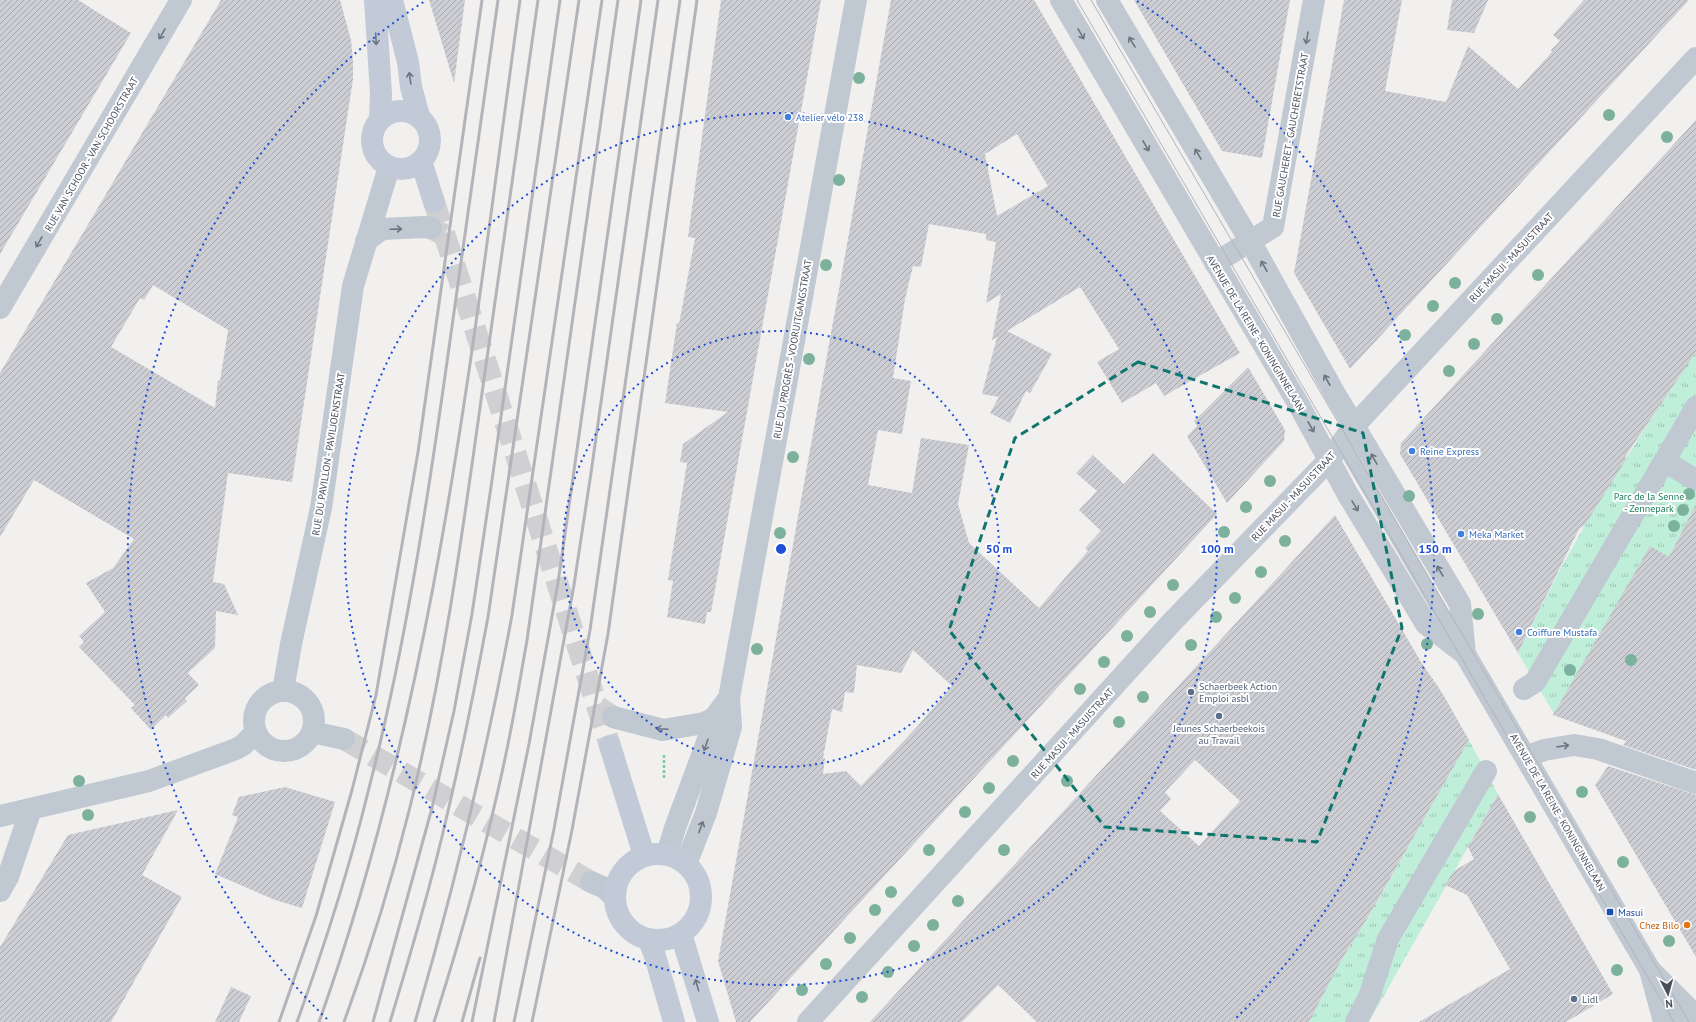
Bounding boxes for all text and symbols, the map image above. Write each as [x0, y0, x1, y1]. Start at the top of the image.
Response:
one-way arrow [157, 28, 165, 40]
one-way arrow [1077, 28, 1085, 40]
one-way arrow [1303, 31, 1311, 44]
one-way arrow [373, 32, 380, 45]
one-way arrow [1128, 36, 1136, 48]
street label: RUE GAUCHERET - GAUCHERETSTRAAT [1270, 51, 1311, 218]
one-way arrow [406, 72, 414, 85]
street label: RUE VAN SCHOOR - VAN SCHOORSTRAAT [42, 74, 141, 234]
place label: Atelier vélo 238 [796, 111, 864, 124]
marker: Atelier vélo 238 [783, 112, 793, 122]
one-way arrow [1143, 140, 1151, 152]
one-way arrow [1194, 148, 1202, 160]
street label: RUE MASUI - MASUISTRAAT [1466, 209, 1557, 305]
one-way arrow [389, 225, 402, 233]
one-way arrow [34, 236, 42, 248]
street label: AVENUE DE LA REINE - KONINGINNELAAN [1204, 253, 1307, 414]
street label: RUE DU PROGRÈS - VOORUITGANGSTRAAT [770, 258, 815, 440]
one-way arrow [1259, 261, 1267, 273]
street label: RUE DU PAVILLON - PAVILJOENSTRAAT [309, 371, 348, 537]
one-way arrow [1323, 374, 1331, 386]
one-way arrow [1308, 421, 1316, 433]
place label: Reine Express [1420, 445, 1479, 458]
marker: Reine Express [1407, 446, 1417, 456]
street label: RUE MASUI - MASUISTRAAT [1248, 448, 1339, 544]
one-way arrow [1369, 453, 1377, 465]
park label: Parc de la Senne - Zennepark [1614, 490, 1684, 515]
one-way arrow [1351, 500, 1359, 511]
place label: Meka Market [1469, 528, 1524, 541]
marker: Meka Market [1456, 529, 1466, 539]
text: 50 m [986, 541, 1012, 556]
text: 100 m [1200, 541, 1234, 556]
text: 150 m [1418, 541, 1452, 556]
centre of rings [774, 542, 788, 556]
one-way arrow [1435, 565, 1443, 577]
place label: Coiffure Mustafa [1527, 626, 1597, 639]
marker: Coiffure Mustafa [1514, 627, 1524, 637]
place label: Schaerbeek Action Emploi asbl [1199, 680, 1277, 705]
street label: RUE MASUI - MASUISTRAAT [1028, 685, 1117, 782]
marker: Schaerbeek Action Emploi asbl [1186, 687, 1196, 697]
marker: Jeunes Schaerbeekois au Travail [1214, 711, 1224, 721]
place label: Jeunes Schaerbeekois au Travail [1172, 722, 1265, 747]
one-way arrow [656, 725, 669, 733]
street label: AVENUE DE LA REINE - KONINGINNELAAN [1507, 731, 1608, 893]
one-way arrow [702, 738, 709, 751]
one-way arrow [1556, 742, 1569, 750]
one-way arrow [697, 822, 705, 834]
place label: Masui [1618, 906, 1643, 919]
marker: Masui [1605, 907, 1615, 917]
place label: Chez Bilo [1639, 919, 1679, 932]
marker: Chez Bilo [1682, 920, 1692, 930]
north arrow [1648, 974, 1688, 1014]
one-way arrow [693, 978, 700, 991]
place label: Lidl [1582, 993, 1598, 1006]
marker: Lidl [1569, 994, 1579, 1004]
text: N [1665, 997, 1673, 1011]

